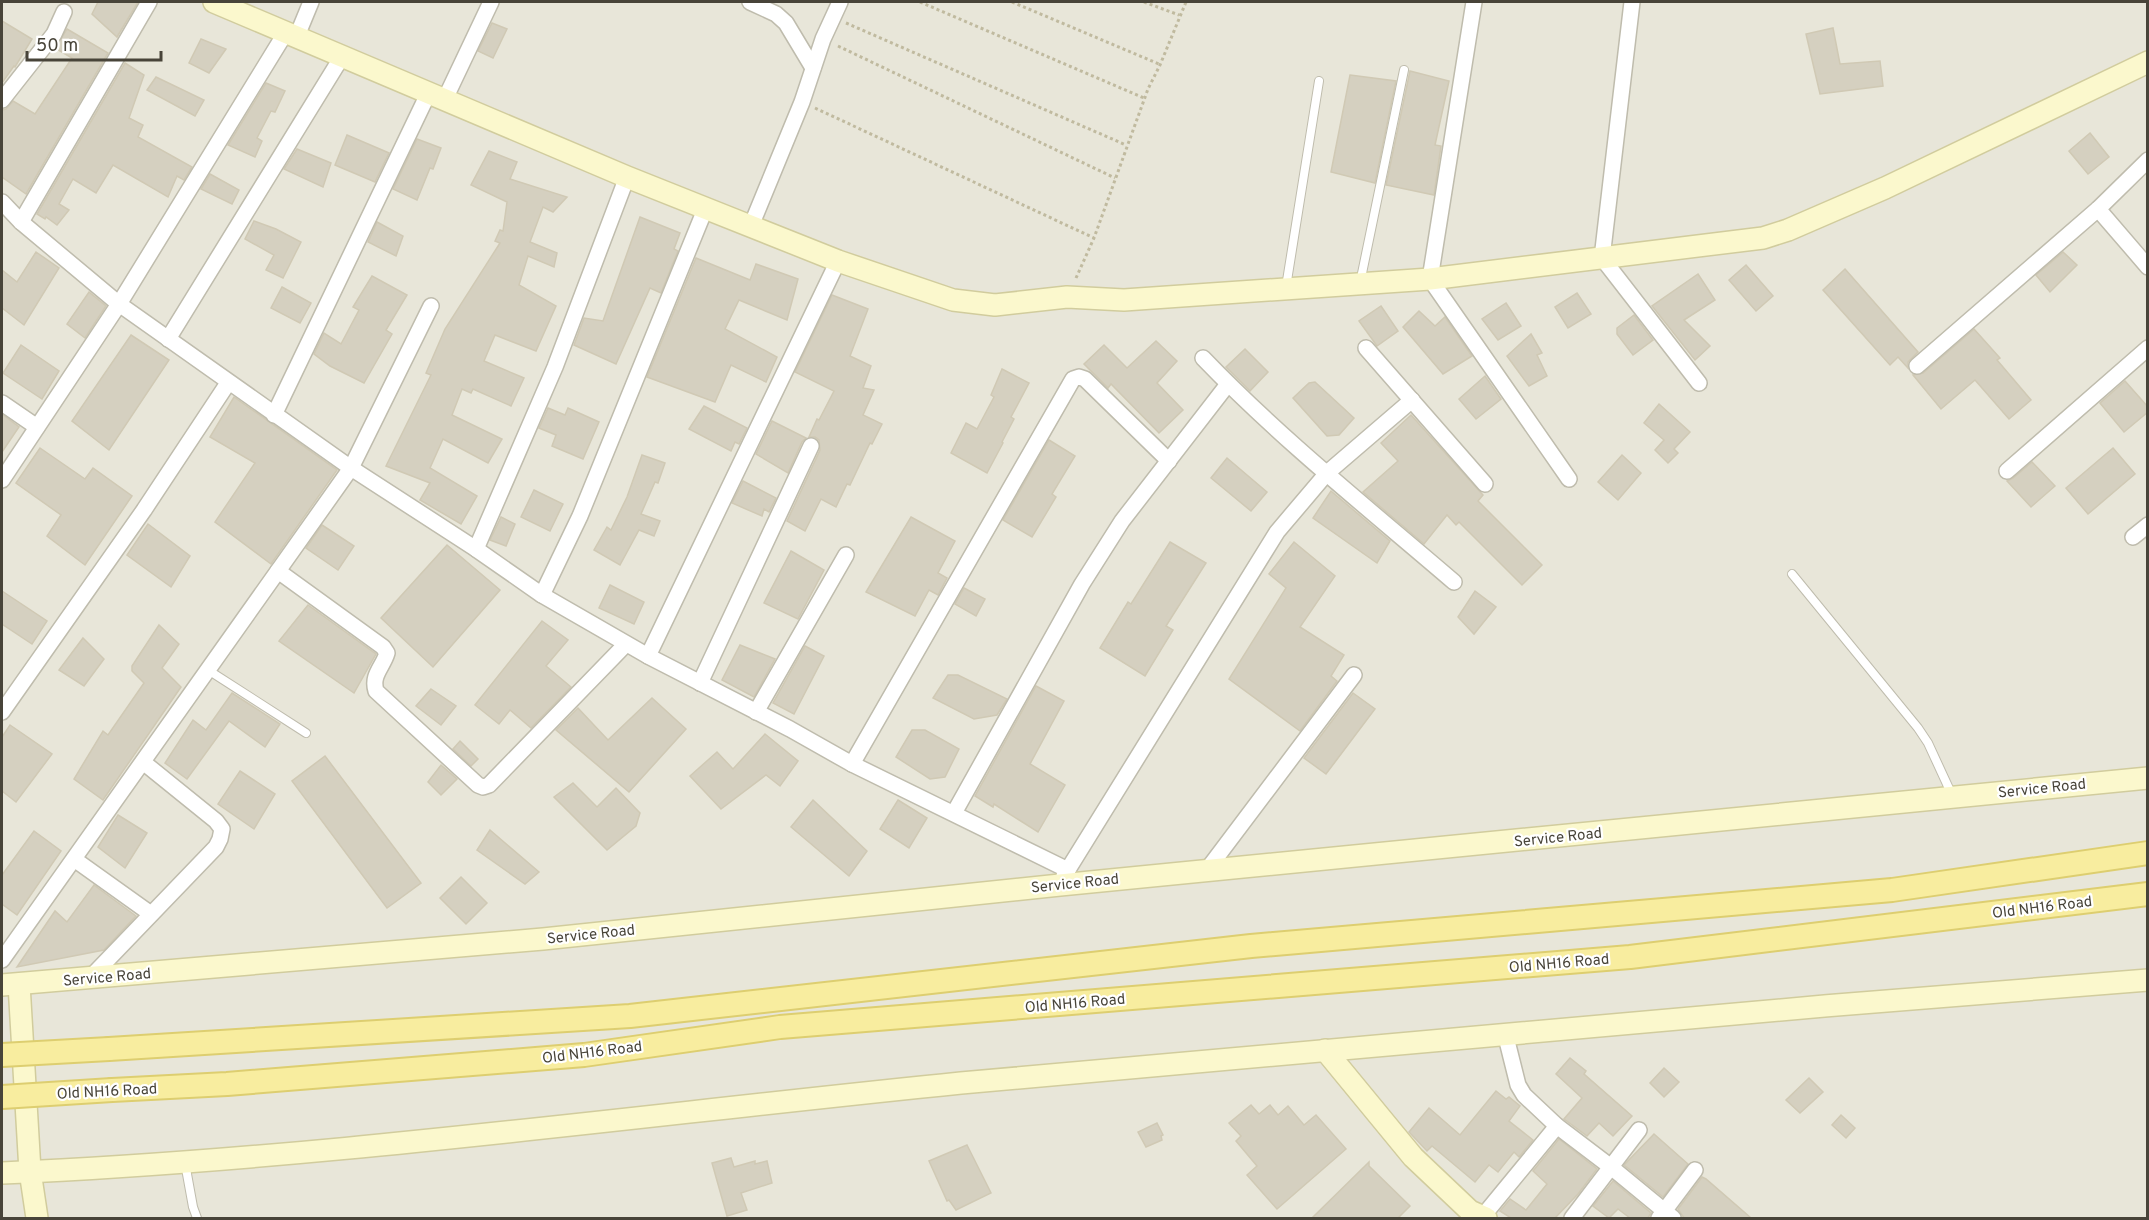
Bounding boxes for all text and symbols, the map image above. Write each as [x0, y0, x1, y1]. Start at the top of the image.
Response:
scale bar [27, 24, 160, 62]
text: 50 m [36, 35, 78, 58]
street label: Service Road [1997, 775, 2087, 804]
street label: Service Road [1513, 824, 1603, 853]
street label: Service Road [1030, 870, 1120, 899]
street label: Old NH16 Road [1991, 893, 2093, 924]
street label: Service Road [546, 921, 636, 950]
street label: Old NH16 Road [1508, 951, 1610, 978]
street label: Service Road [62, 965, 152, 992]
street label: Old NH16 Road [1024, 991, 1126, 1018]
street label: Old NH16 Road [541, 1038, 643, 1069]
street label: Old NH16 Road [56, 1080, 158, 1105]

